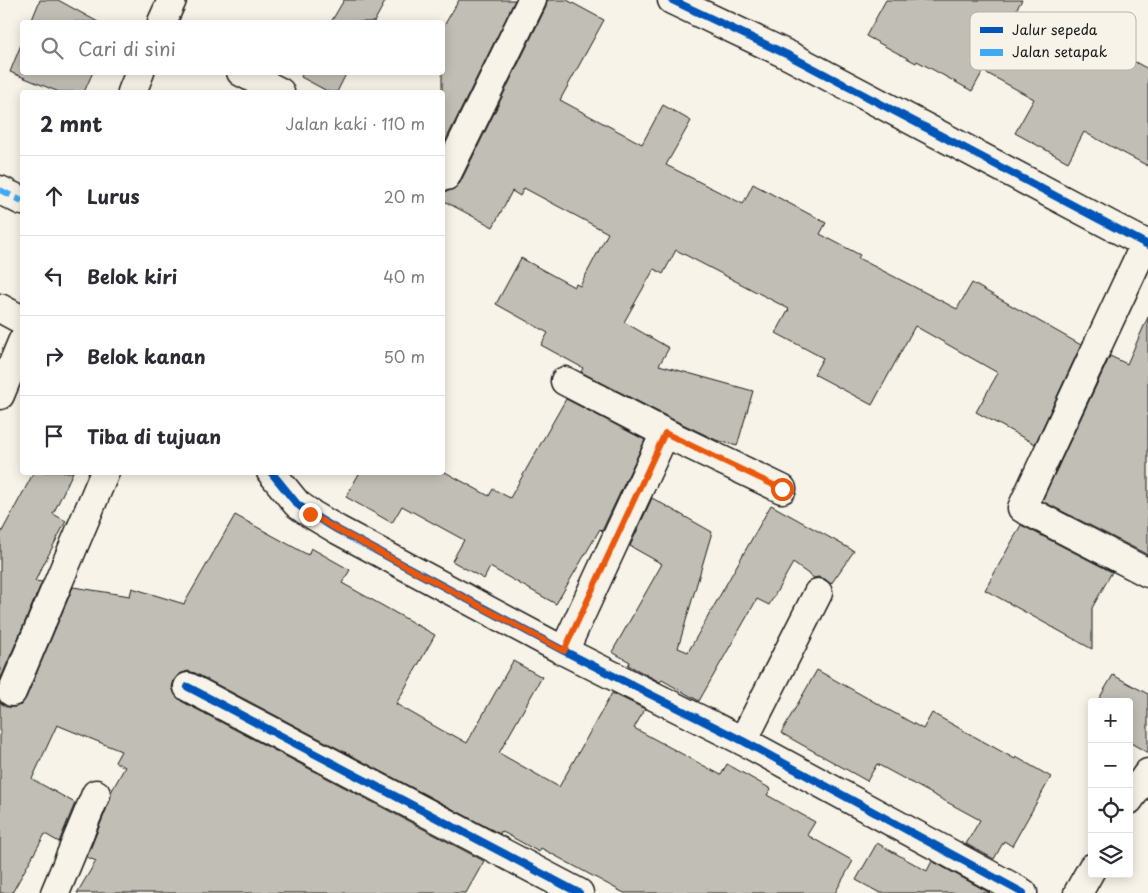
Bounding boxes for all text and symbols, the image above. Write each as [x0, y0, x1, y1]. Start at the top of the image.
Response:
legend [970, 12, 1136, 70]
text: Jalur sepeda [1012, 19, 1098, 40]
search box [20, 20, 445, 75]
icon: search [38, 34, 66, 62]
text: Cari di sini [78, 34, 176, 62]
text: Jalan setapak [1012, 41, 1108, 62]
text: 2 mnt [40, 107, 102, 139]
text: Jalan kaki · 110 m [286, 111, 425, 135]
icon: ahead [40, 182, 68, 210]
text: Lurus [87, 182, 140, 210]
text: 20 m [384, 184, 425, 208]
icon: left [40, 262, 68, 290]
text: Belok kiri [87, 262, 177, 290]
text: 40 m [383, 264, 425, 288]
icon: right [40, 342, 68, 370]
text: Belok kanan [87, 342, 206, 370]
text: 50 m [384, 344, 425, 368]
icon: arrive [40, 422, 68, 450]
text: Tiba di tujuan [87, 422, 221, 450]
route start [771, 478, 794, 501]
route end [299, 503, 322, 526]
map controls [1088, 698, 1133, 878]
button: + [1088, 698, 1133, 743]
button: − [1088, 743, 1133, 788]
button: locate [1088, 788, 1133, 833]
button: layers [1088, 833, 1133, 878]

